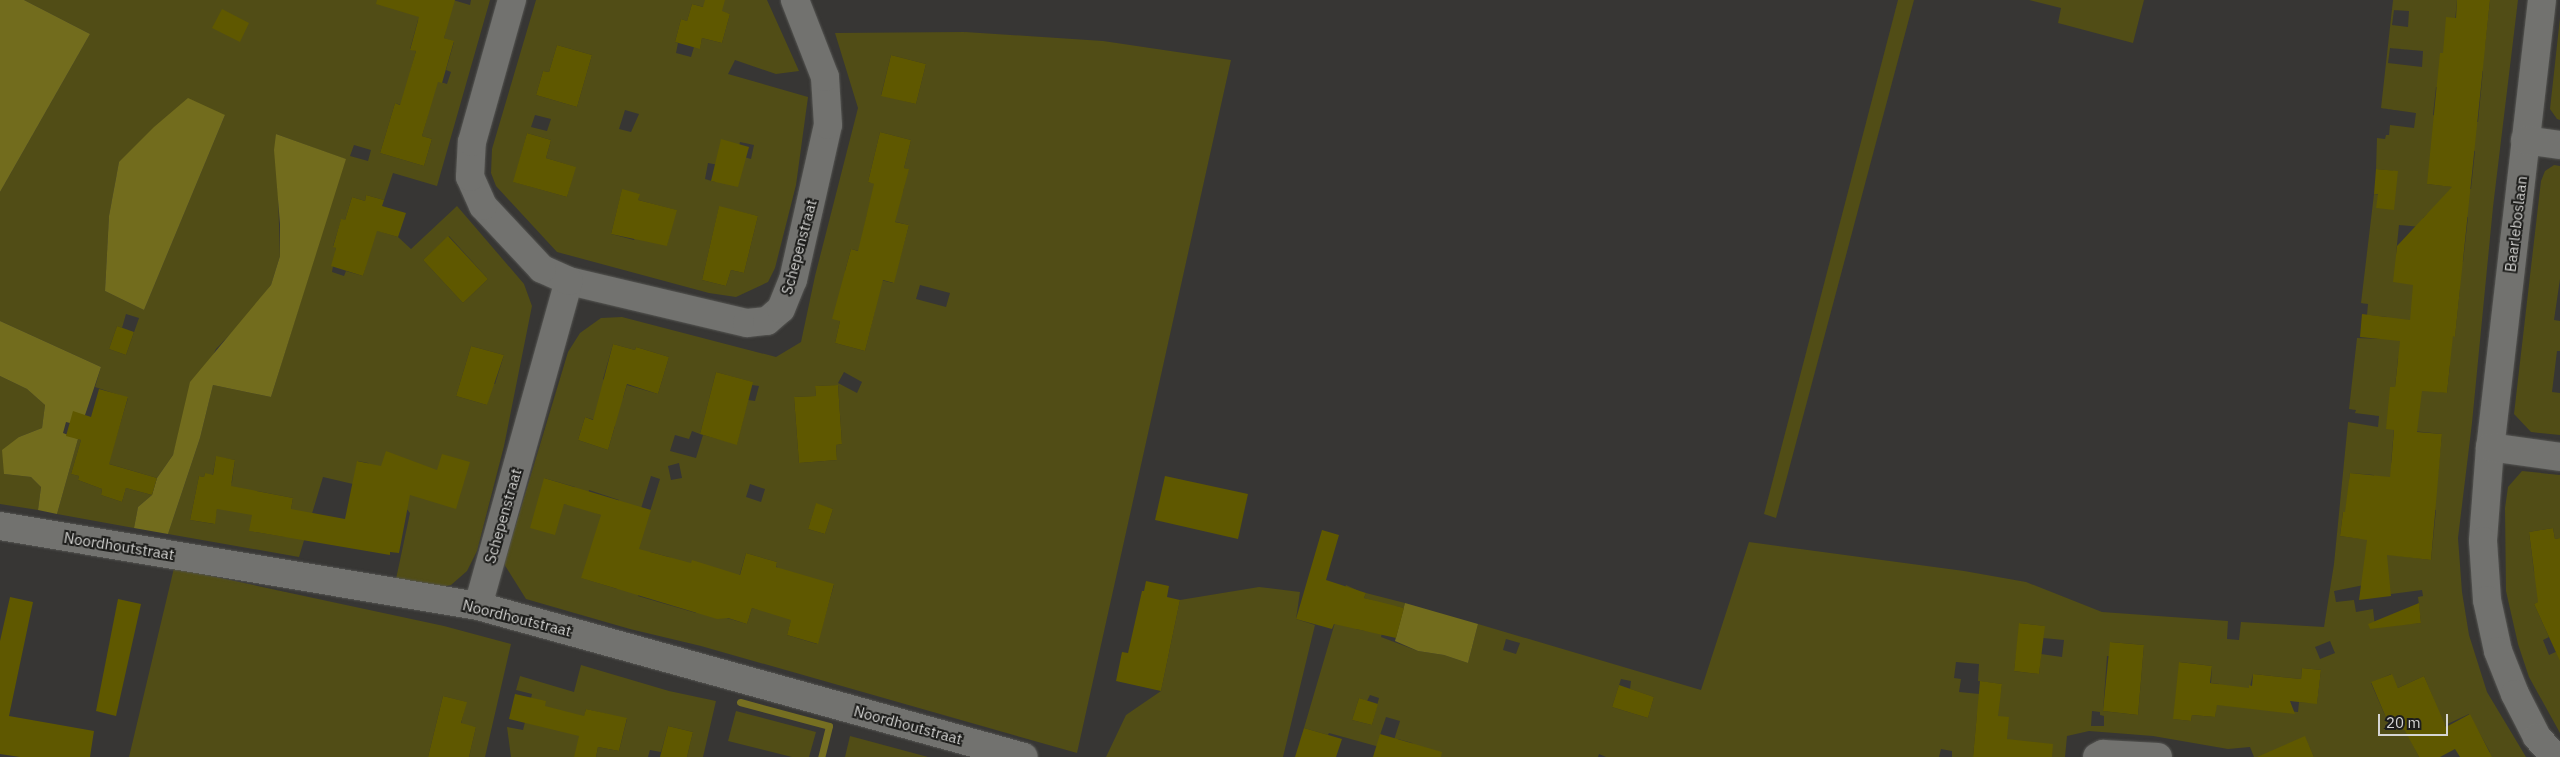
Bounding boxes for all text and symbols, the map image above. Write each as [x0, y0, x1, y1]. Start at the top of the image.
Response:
street label: Baarleboslaan [2501, 175, 2531, 273]
street label: Schepenstraat [778, 198, 820, 296]
street label: Schepenstraat [481, 467, 525, 565]
street label: Noordhoutstraat [63, 528, 175, 564]
street label: Noordhoutstraat [461, 596, 573, 640]
street label: Noordhoutstraat [852, 702, 964, 748]
scale bar [2380, 704, 2450, 736]
text: 20 m [2386, 713, 2421, 732]

